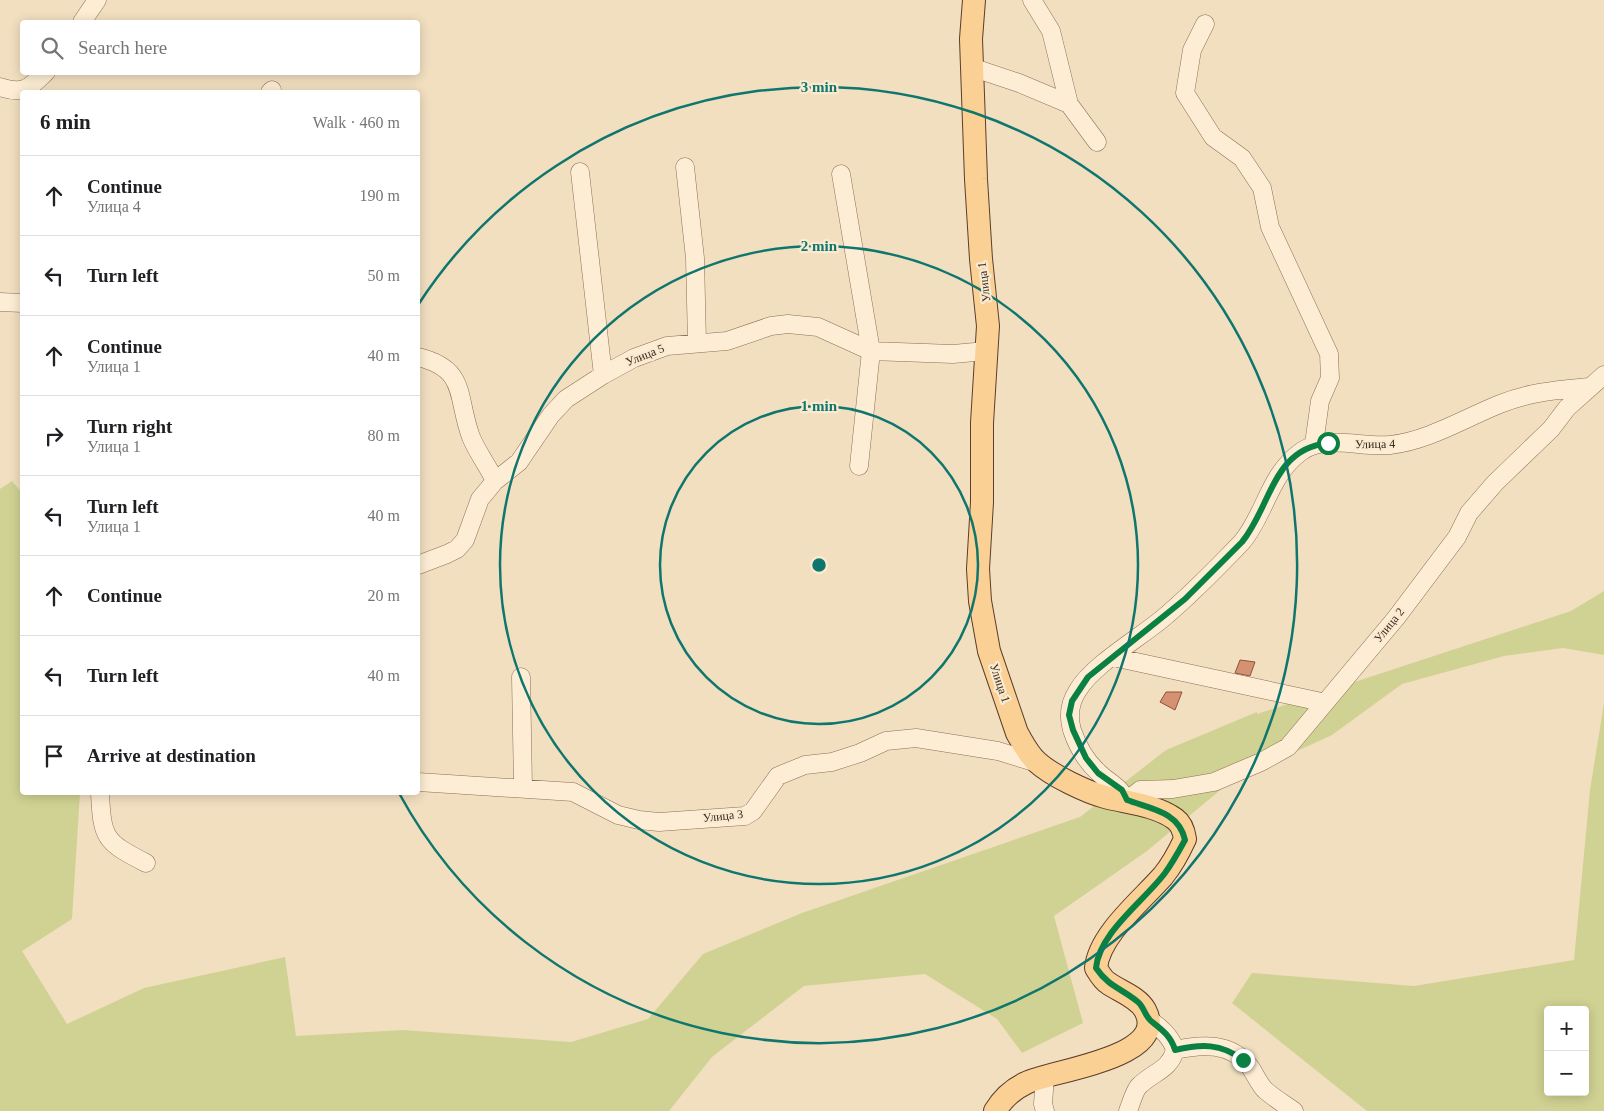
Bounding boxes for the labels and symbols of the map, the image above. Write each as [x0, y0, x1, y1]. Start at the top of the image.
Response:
text: 3 min [801, 79, 838, 95]
text: 2 min [801, 238, 838, 254]
street label: Улица 1 [975, 261, 993, 303]
street label: Улица 5 [624, 341, 666, 369]
text: 1 min [801, 398, 838, 414]
route start [1317, 432, 1340, 455]
street label: Улица 4 [1355, 437, 1395, 451]
centre of rings [810, 556, 828, 574]
street label: Улица 2 [1371, 605, 1407, 645]
street label: Улица 1 [987, 662, 1013, 704]
street label: Улица 3 [702, 807, 744, 825]
route end [1232, 1049, 1255, 1072]

